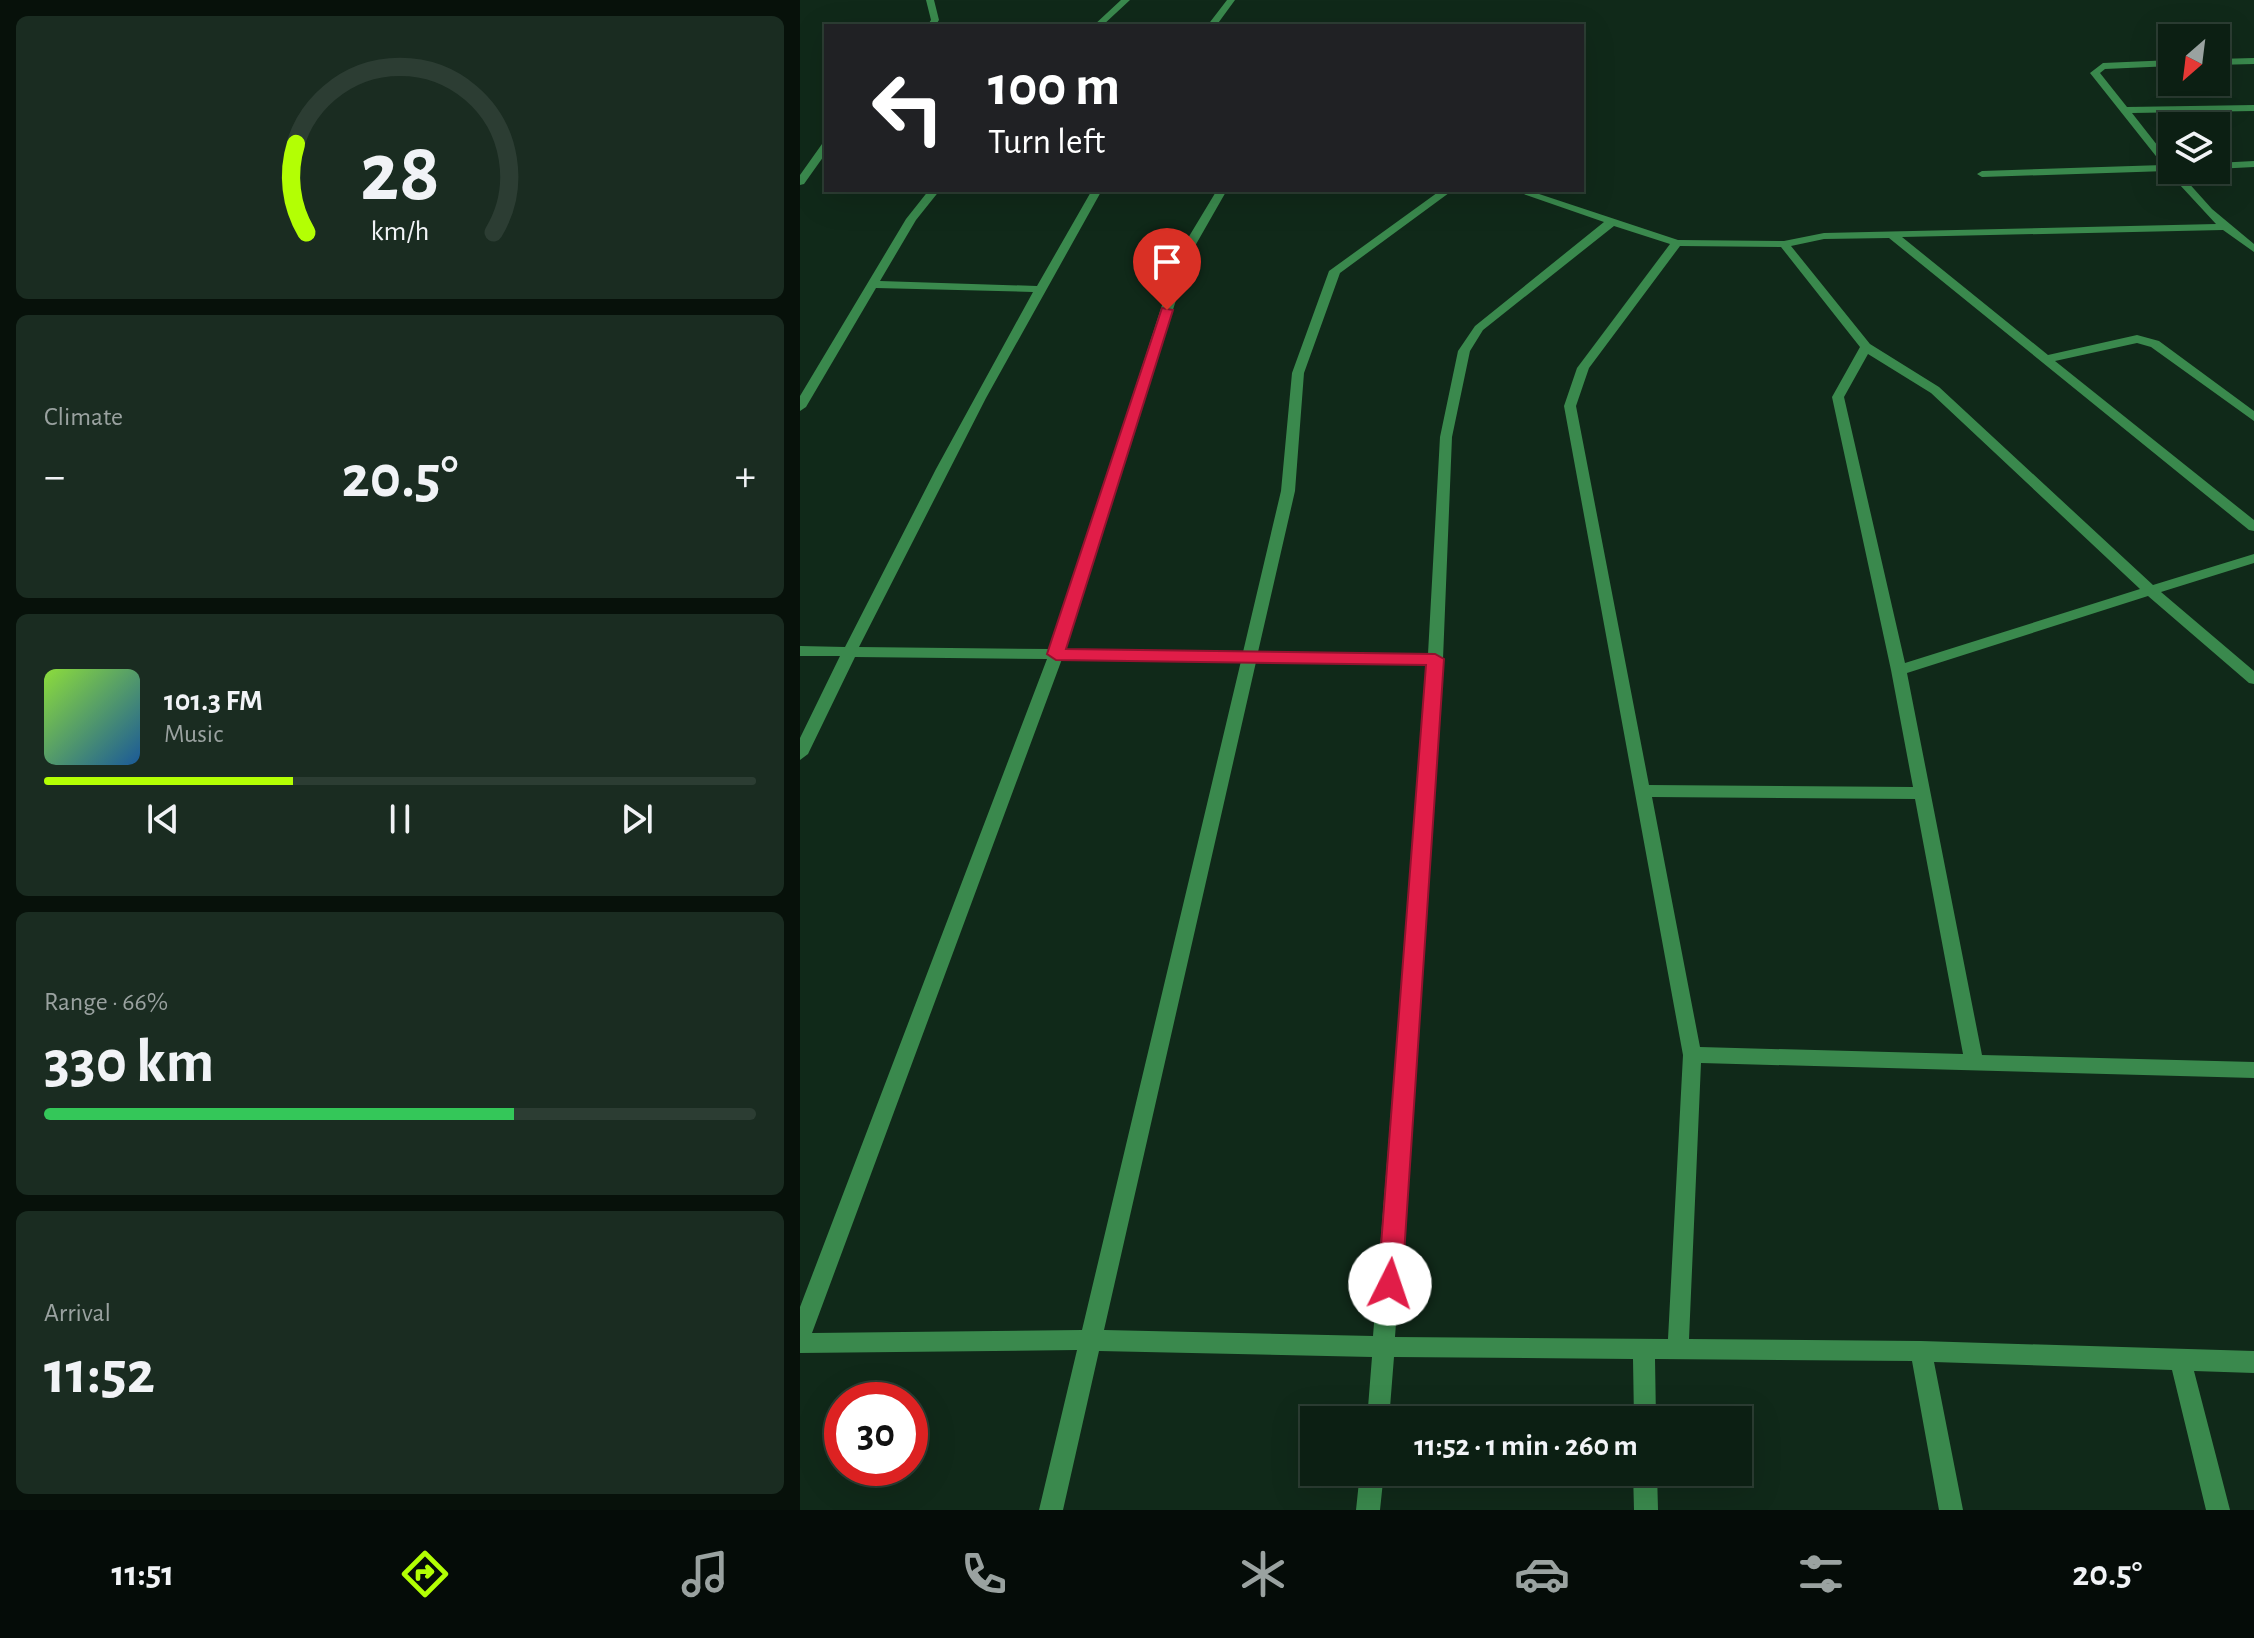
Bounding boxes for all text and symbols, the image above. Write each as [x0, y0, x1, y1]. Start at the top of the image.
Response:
north arrow [2158, 24, 2230, 96]
map controls [2158, 24, 2230, 184]
icon: left [856, 56, 960, 160]
text: 100 m [988, 59, 1120, 115]
button: layers [2158, 112, 2230, 184]
text: Turn left [988, 124, 1105, 160]
text: 28 [360, 132, 440, 216]
text: km/h [371, 218, 429, 247]
pin [1133, 228, 1201, 310]
icon: arrive [1145, 240, 1189, 284]
text: Climate [44, 404, 123, 430]
text: 20.5° [342, 448, 458, 508]
text: − [44, 455, 65, 499]
text: + [735, 455, 756, 499]
text: 101.3 FM [164, 686, 263, 716]
text: Music [164, 721, 223, 747]
icon: previous [141, 797, 185, 841]
icon: pause [378, 797, 422, 841]
icon: next [615, 797, 659, 841]
text: Range · 66% [44, 989, 168, 1015]
text: 330 km [44, 1033, 214, 1093]
position arrow [1348, 1242, 1432, 1326]
text: Arrival [44, 1300, 111, 1326]
text: 11:52 [44, 1344, 155, 1404]
speed limit sign: 30 [824, 1382, 928, 1486]
text: 11:52 · 1 min · 260 m [1414, 1431, 1638, 1461]
icon: directions [397, 1546, 453, 1602]
icon: music [677, 1546, 733, 1602]
icon: phone [956, 1546, 1012, 1602]
icon: climate [1235, 1546, 1291, 1602]
icon: car [1514, 1546, 1570, 1602]
icon: filters [1793, 1546, 1849, 1602]
text: 11:51 [112, 1556, 174, 1592]
text: 20.5° [2072, 1556, 2142, 1592]

